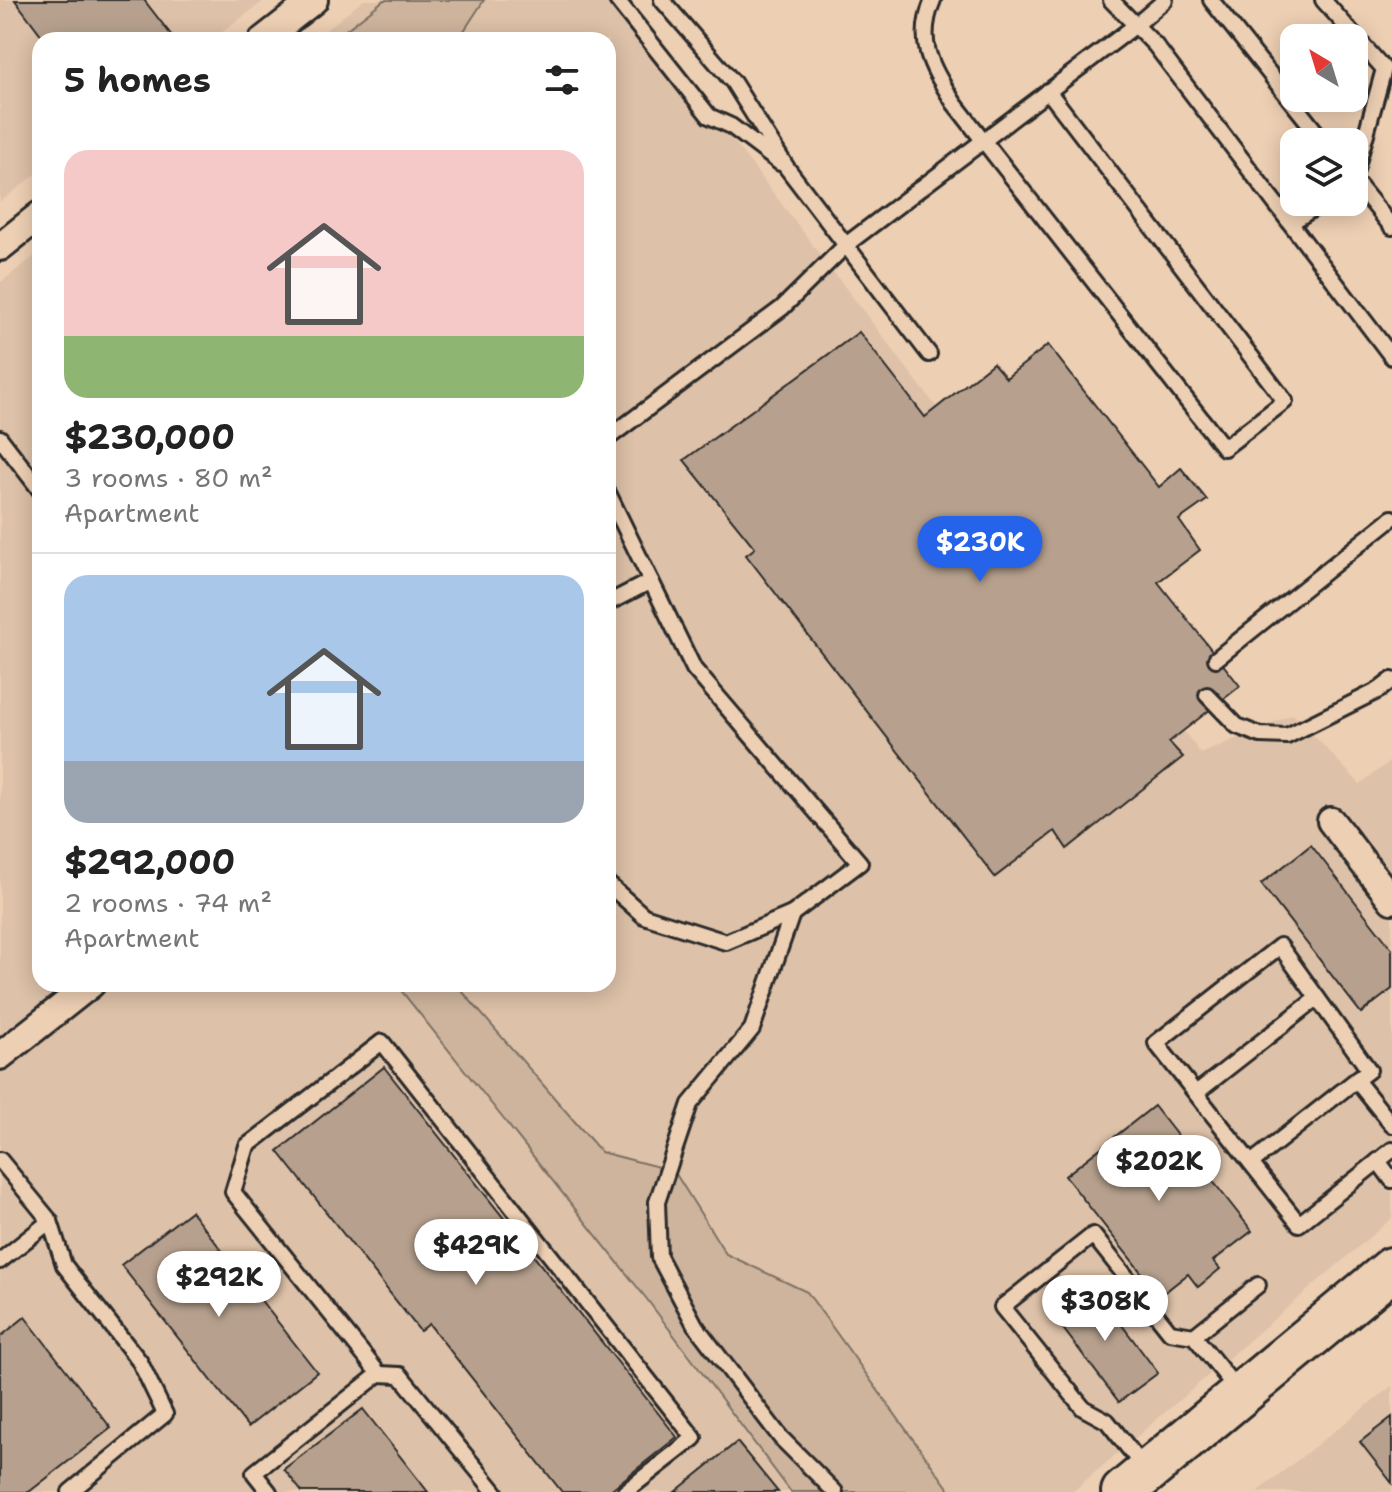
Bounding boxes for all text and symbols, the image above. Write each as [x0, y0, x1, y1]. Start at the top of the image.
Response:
north arrow [1280, 24, 1368, 112]
map controls [1280, 24, 1368, 216]
text: 5 homes [64, 57, 211, 103]
icon: filters [540, 58, 584, 102]
button: layers [1280, 128, 1368, 216]
icon: home [252, 202, 396, 346]
text: $230,000 [64, 414, 235, 460]
text: 3 rooms · 80 m² [64, 460, 273, 495]
text: Apartment [64, 495, 200, 530]
pin: $230K [924, 516, 1036, 584]
text: $230K [935, 524, 1025, 559]
icon: home [252, 627, 396, 771]
text: $292,000 [64, 839, 235, 885]
text: 2 rooms · 74 m² [64, 885, 272, 920]
text: Apartment [64, 920, 200, 955]
pin: $202K [1103, 1135, 1215, 1203]
text: $202K [1115, 1143, 1203, 1178]
pin: $429K [420, 1219, 532, 1287]
text: $429K [432, 1227, 520, 1262]
pin: $292K [163, 1251, 275, 1319]
text: $292K [175, 1259, 263, 1294]
pin: $308K [1049, 1275, 1161, 1343]
text: $308K [1060, 1283, 1150, 1318]

